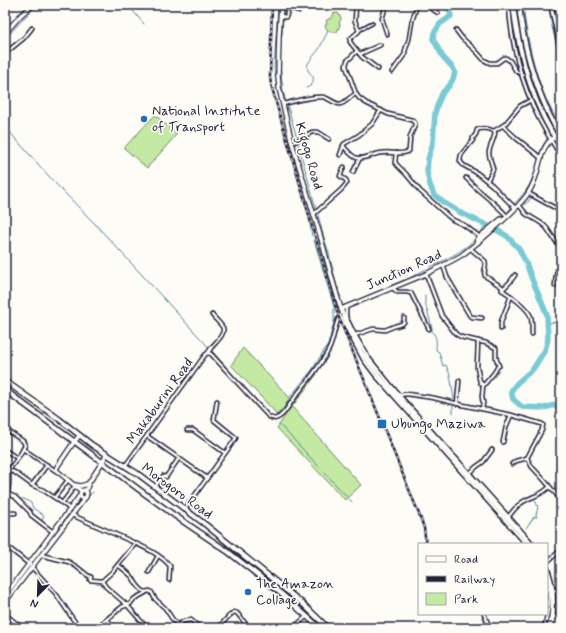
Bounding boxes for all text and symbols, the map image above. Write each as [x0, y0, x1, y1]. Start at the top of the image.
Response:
place label: National Institute of Transport [152, 102, 260, 136]
marker: National Institute of Transport [139, 114, 149, 124]
street label: Kigogo Road [289, 120, 327, 192]
street label: Junction Road [363, 245, 445, 295]
street label: Makaburini Road [123, 354, 197, 448]
place label: Ubungo Maziwa [391, 415, 486, 434]
marker: Ubungo Maziwa [376, 418, 388, 430]
street label: Morogoro Road [138, 459, 216, 523]
legend [418, 543, 548, 615]
text: Road [454, 552, 478, 568]
text: Railway [454, 572, 496, 588]
north arrow [18, 575, 58, 615]
place label: The Amazon Collage [256, 575, 334, 609]
marker: The Amazon Collage [243, 587, 253, 597]
text: Park [454, 592, 478, 608]
text: N [28, 595, 41, 611]

